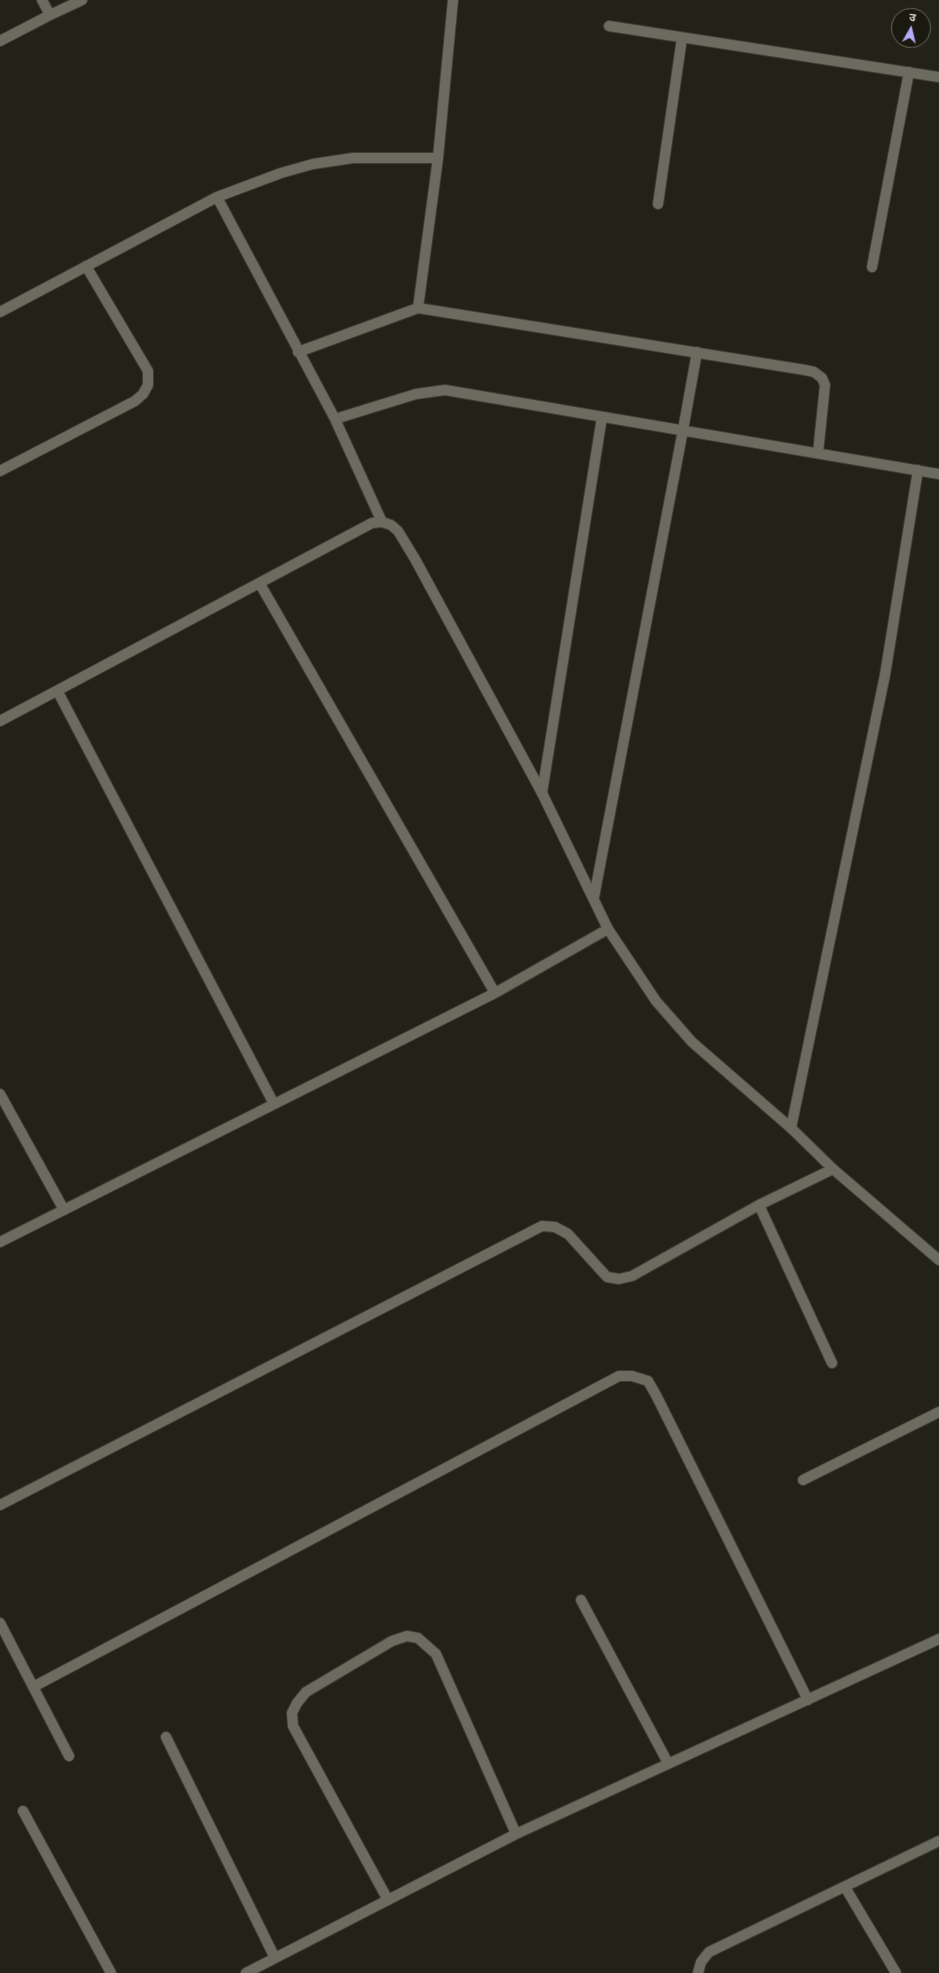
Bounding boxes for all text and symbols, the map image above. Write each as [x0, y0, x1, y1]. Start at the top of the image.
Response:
north arrow [891, 8, 931, 48]
text: उ [909, 10, 917, 23]

